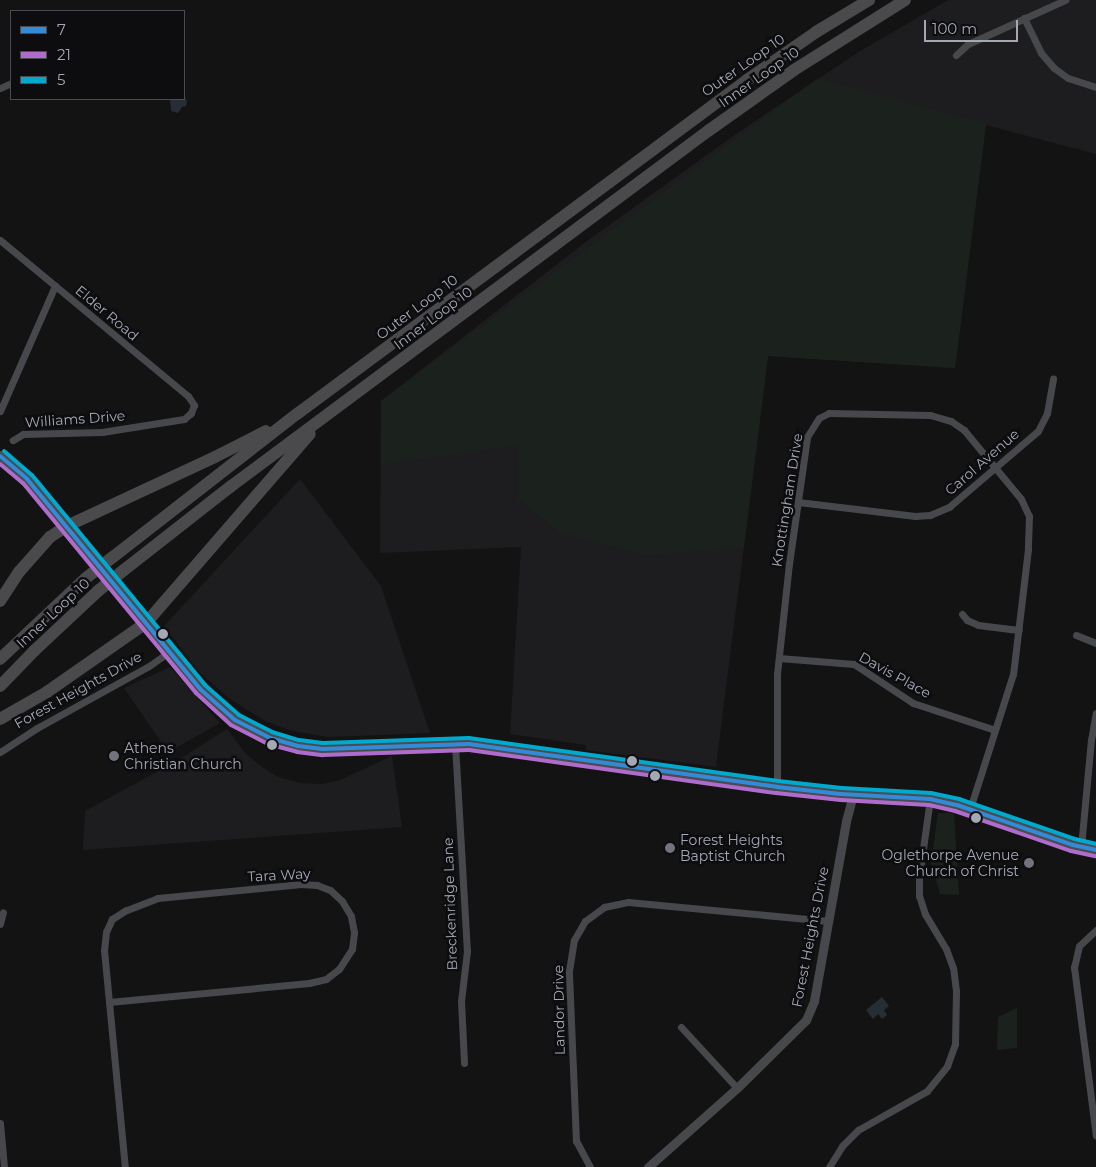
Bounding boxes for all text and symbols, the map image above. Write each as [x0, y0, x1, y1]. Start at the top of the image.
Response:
legend [10, 10, 185, 100]
scale bar [926, 10, 1020, 42]
text: 100 m [932, 19, 977, 38]
text: 7 [57, 20, 66, 39]
street label: Outer Loop 10 [698, 30, 788, 100]
street label: Inner Loop 10 [716, 43, 802, 111]
text: 21 [57, 45, 71, 64]
text: 5 [57, 70, 66, 89]
street label: Outer Loop 10 [373, 271, 461, 343]
street label: Elder Road [72, 282, 142, 344]
street label: Inner Loop 10 [390, 283, 476, 353]
street label: Williams Drive [24, 407, 126, 431]
street label: Carol Avenue [942, 425, 1022, 499]
street label: Knottingham Drive [768, 432, 806, 568]
street label: Inner Loop 10 [13, 575, 93, 651]
unlabelled marker [158, 629, 168, 639]
street label: Forest Heights Drive [11, 648, 145, 732]
street label: Davis Place [856, 648, 934, 702]
place label: Athens Christian Church [124, 740, 242, 772]
unlabelled marker [267, 740, 277, 750]
marker: Athens Christian Church [108, 750, 120, 762]
unlabelled marker [627, 756, 637, 766]
unlabelled marker [650, 771, 660, 781]
unlabelled marker [971, 813, 981, 823]
place label: Forest Heights Baptist Church [680, 832, 785, 864]
street label: Breckenridge Lane [439, 837, 461, 971]
marker: Forest Heights Baptist Church [664, 842, 676, 854]
place label: Oglethorpe Avenue Church of Christ [882, 847, 1019, 880]
marker: Oglethorpe Avenue Church of Christ [1023, 857, 1035, 869]
street label: Tara Way [247, 865, 311, 885]
street label: Forest Heights Drive [788, 865, 832, 1009]
street label: Landor Drive [550, 965, 568, 1055]

